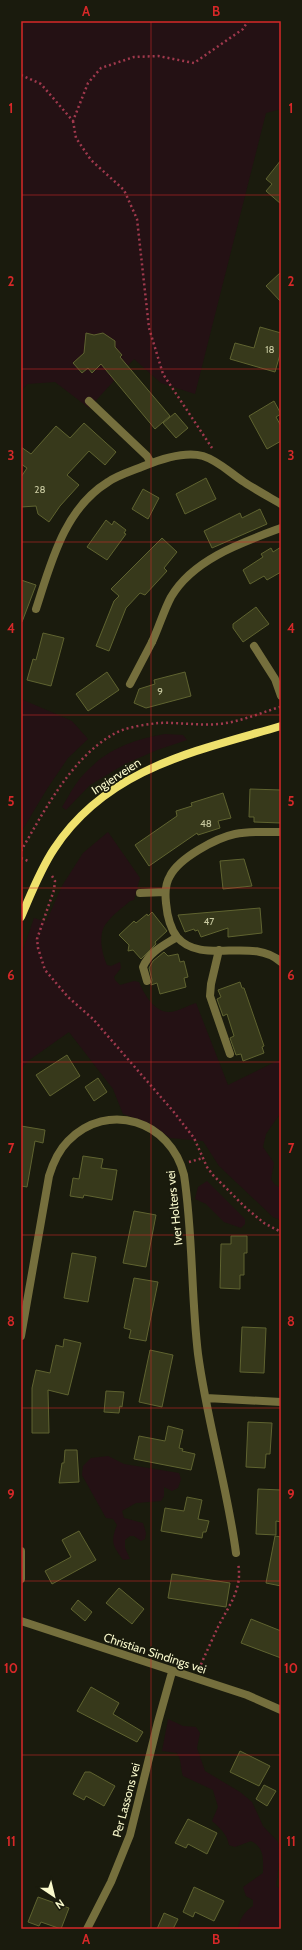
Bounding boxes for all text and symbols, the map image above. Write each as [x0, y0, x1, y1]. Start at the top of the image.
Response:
text: A [82, 3, 91, 19]
text: B [212, 3, 220, 19]
text: 1 [9, 100, 13, 116]
text: 1 [289, 100, 293, 116]
text: 2 [8, 273, 15, 289]
text: 2 [288, 273, 295, 289]
house number: 18 [265, 343, 275, 356]
text: 3 [7, 447, 15, 463]
text: 3 [287, 447, 295, 463]
house number: 28 [34, 483, 46, 496]
text: 4 [7, 620, 15, 636]
text: 4 [287, 620, 295, 636]
house number: 9 [157, 685, 163, 698]
street label: Ingierveien [89, 754, 144, 797]
text: 5 [8, 793, 15, 809]
text: 5 [288, 793, 295, 809]
house number: 48 [200, 817, 212, 830]
house number: 47 [204, 915, 214, 928]
text: 6 [7, 967, 15, 983]
text: 6 [287, 967, 295, 983]
text: 7 [8, 1140, 15, 1156]
text: 7 [288, 1140, 295, 1156]
street label: Iver Holters vei [163, 1170, 185, 1246]
text: 8 [7, 1313, 15, 1329]
text: 8 [287, 1313, 295, 1329]
text: 9 [7, 1486, 15, 1502]
text: 9 [287, 1486, 295, 1502]
street label: Christian Sindings vei [102, 1629, 208, 1677]
text: 10 [4, 1660, 18, 1676]
text: 10 [284, 1660, 298, 1676]
street label: Per Lassons vei [109, 1761, 143, 1839]
text: 11 [6, 1833, 16, 1849]
text: 11 [286, 1833, 296, 1849]
north arrow [34, 1876, 74, 1916]
text: N [53, 1896, 67, 1912]
text: A [82, 1931, 91, 1947]
text: B [212, 1931, 220, 1947]

